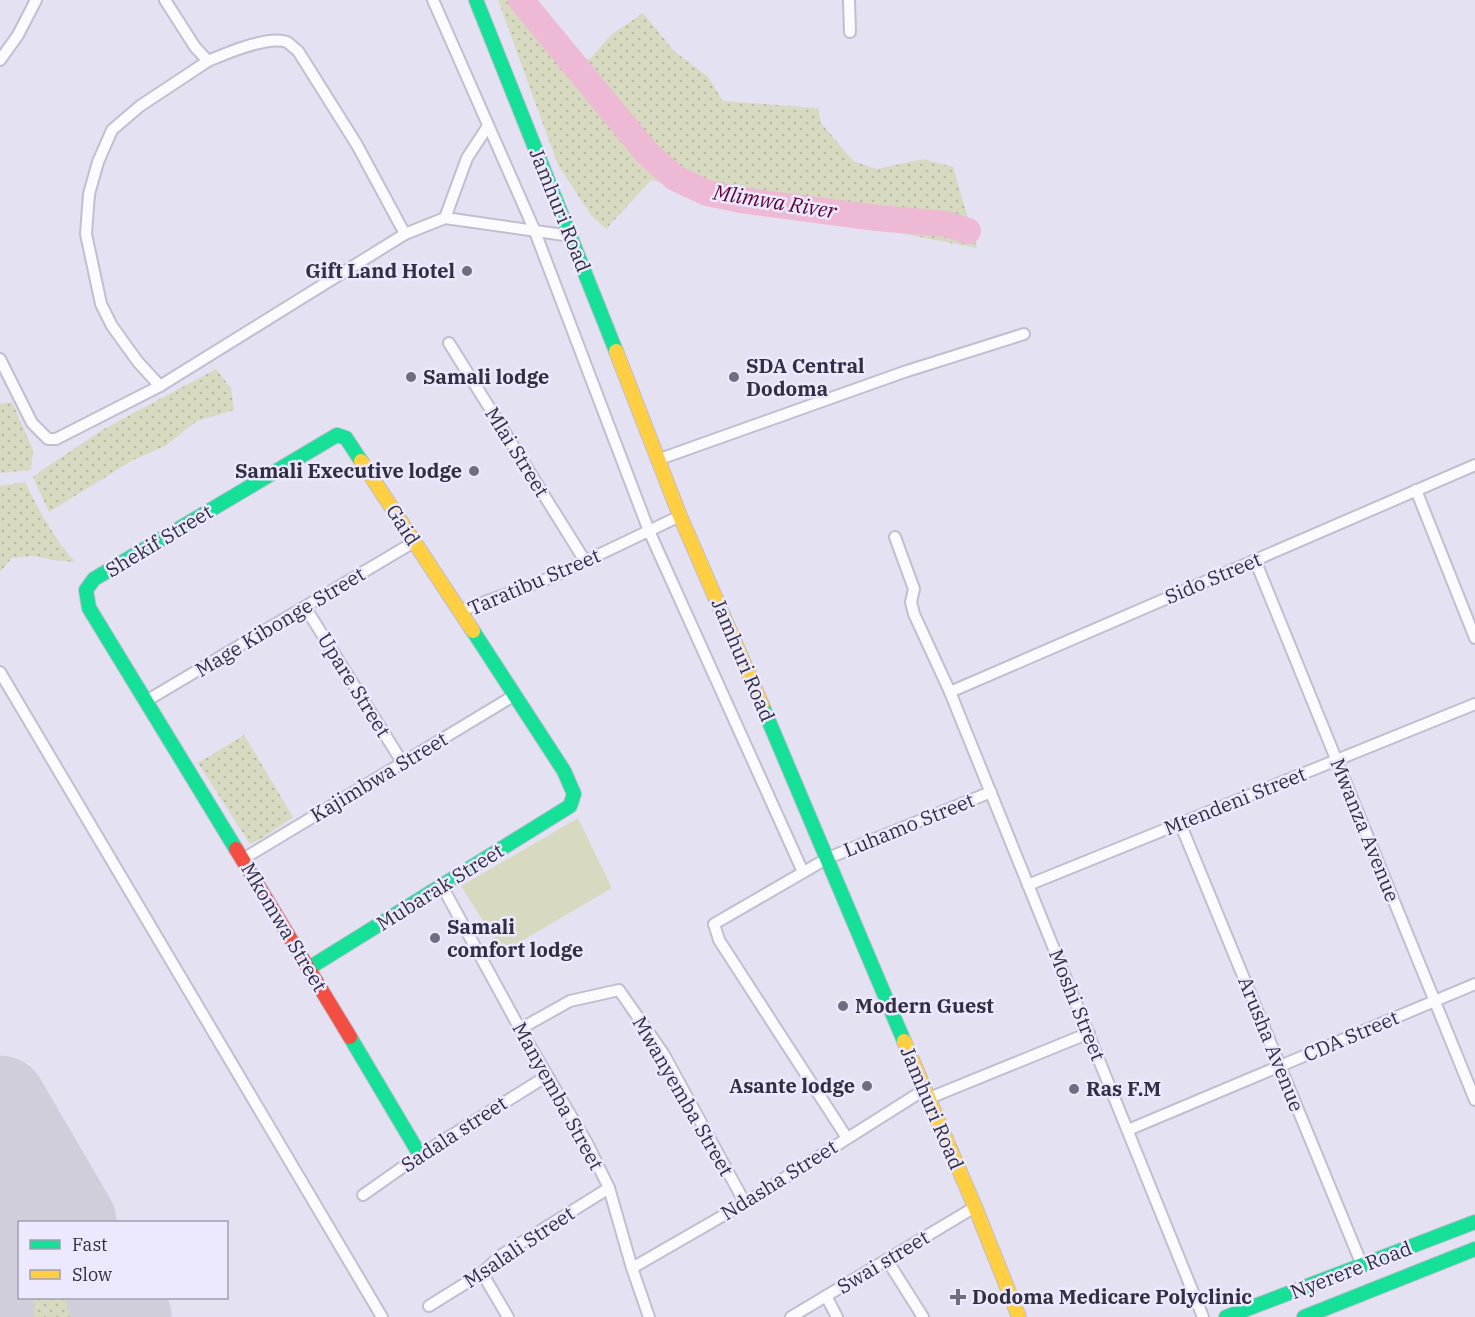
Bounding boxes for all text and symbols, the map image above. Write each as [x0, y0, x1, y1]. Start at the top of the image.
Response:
street label: Jamhuri Road [523, 144, 598, 276]
water label: Mlimwa River [711, 177, 839, 225]
place label: Gift Land Hotel [305, 257, 455, 284]
marker: Gift Land Hotel [460, 264, 474, 278]
place label: SDA Central Dodoma [746, 352, 865, 402]
place label: Samali lodge [423, 363, 549, 390]
marker: Samali lodge [404, 370, 418, 384]
marker: SDA Central Dodoma [727, 370, 741, 384]
street label: Mlai Street [479, 402, 556, 502]
place label: Samali Executive lodge [235, 457, 462, 484]
marker: Samali Executive lodge [467, 464, 481, 478]
street label: Shekif Street [100, 498, 217, 583]
street label: Gaid [380, 499, 427, 551]
street label: Taratibu Street [464, 542, 604, 622]
street label: Sido Street [1160, 545, 1265, 610]
street label: Mage Kibonge Street [190, 560, 370, 683]
street label: Jamhuri Road [705, 594, 782, 726]
street label: Upare Street [312, 627, 397, 742]
street label: Kajimbwa Street [305, 725, 452, 828]
street label: Mwanza Avenue [1324, 754, 1407, 906]
street label: Mtendeni Street [1160, 760, 1310, 841]
street label: Luhamo Street [839, 786, 978, 863]
street label: Mubarak Street [371, 837, 508, 936]
street label: Mkomwa Street [235, 857, 334, 996]
place label: Samali comfort lodge [447, 913, 583, 963]
marker: Samali comfort lodge [428, 931, 442, 945]
street label: Moshi Street [1043, 945, 1112, 1065]
street label: Arusha Avenue [1232, 972, 1311, 1115]
place label: Modern Guest [855, 992, 994, 1019]
marker: Modern Guest [836, 999, 850, 1013]
street label: CDA Street [1299, 1003, 1403, 1068]
street label: Mwanyemba Street [627, 1011, 740, 1181]
street label: Manyemba Street [507, 1017, 610, 1174]
street label: Jamhuri Road [894, 1042, 971, 1174]
place label: Asante lodge [729, 1072, 855, 1099]
place label: Ras F.M [1086, 1075, 1161, 1102]
marker: Asante lodge [860, 1079, 874, 1093]
marker: Ras F.M [1067, 1082, 1081, 1096]
street label: Sadala street [395, 1089, 512, 1178]
street label: Ndasha Street [715, 1133, 842, 1226]
street label: Msalali Street [458, 1200, 579, 1294]
legend [18, 1221, 228, 1299]
street label: Swai street [832, 1223, 934, 1300]
text: Fast [72, 1233, 107, 1256]
street label: Nyerere Road [1286, 1234, 1416, 1305]
text: Slow [72, 1263, 112, 1286]
place label: Dodoma Medicare Polyclinic [972, 1283, 1252, 1310]
marker: Dodoma Medicare Polyclinic [949, 1288, 967, 1306]

